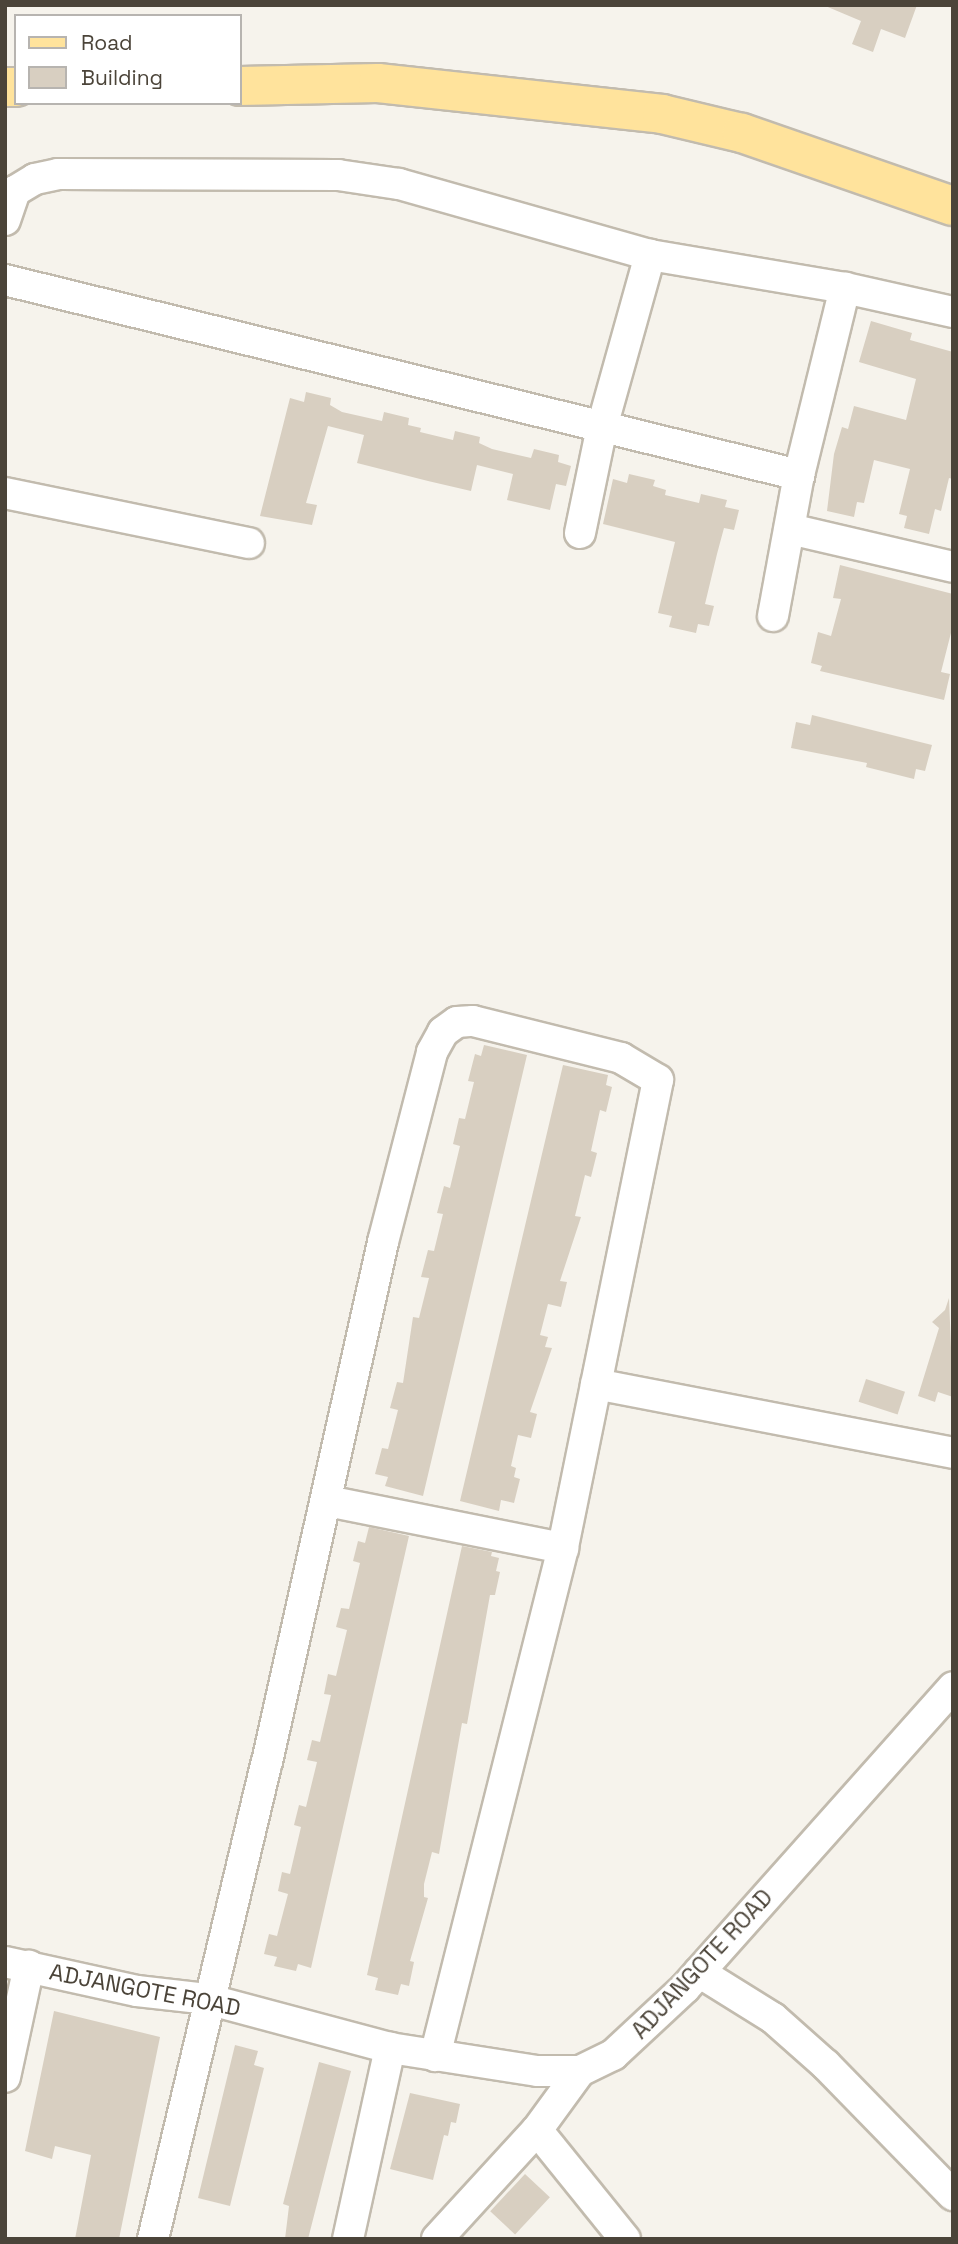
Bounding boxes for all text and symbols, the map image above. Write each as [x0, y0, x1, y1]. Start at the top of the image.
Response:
legend [14, 14, 242, 105]
text: Road [81, 29, 133, 56]
text: Building [81, 64, 163, 91]
street label: ADJANGOTE ROAD [626, 1884, 778, 2044]
street label: ADJANGOTE ROAD [47, 1958, 243, 2022]

